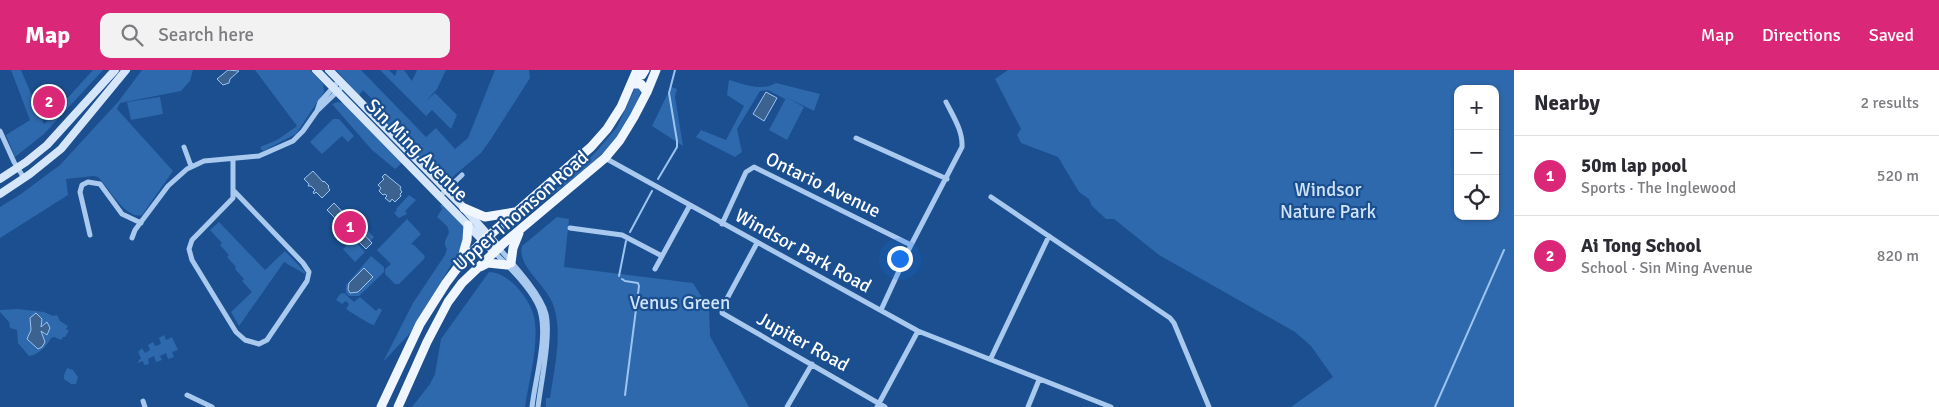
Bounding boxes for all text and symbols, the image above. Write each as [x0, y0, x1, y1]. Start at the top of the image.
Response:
search box [100, 13, 450, 58]
text: Map [25, 20, 70, 50]
icon: search [118, 21, 146, 49]
text: Search here [158, 23, 254, 47]
text: Map [1701, 24, 1734, 46]
text: Directions [1762, 24, 1841, 46]
text: Saved [1869, 24, 1914, 46]
pin: 2 [33, 83, 65, 121]
map controls [1454, 85, 1499, 220]
button: + [1454, 85, 1499, 130]
text: Nearby [1534, 90, 1600, 116]
text: 2 results [1860, 93, 1919, 113]
street label: Sin Ming Avenue [361, 94, 473, 206]
button: − [1454, 130, 1499, 175]
street label: Upper Thomson Road [448, 146, 594, 276]
street label: Ontario Avenue [762, 147, 884, 223]
text: 50m lap pool [1581, 154, 1687, 178]
text: 1 [1546, 166, 1554, 186]
text: 520 m [1877, 166, 1919, 186]
button: locate [1454, 175, 1499, 220]
park label: Windsor Nature Park [1280, 178, 1377, 224]
text: Sports · The Inglewood [1581, 178, 1736, 198]
street label: Windsor Park Road [731, 204, 875, 298]
pin: 1 [334, 208, 366, 246]
text: Ai Tong School [1581, 234, 1701, 258]
your location [887, 246, 913, 272]
text: 2 [1546, 246, 1554, 266]
text: 820 m [1877, 246, 1919, 266]
text: School · Sin Ming Avenue [1581, 258, 1753, 278]
park label: Venus Green [630, 291, 730, 315]
street label: Jupiter Road [753, 307, 853, 377]

